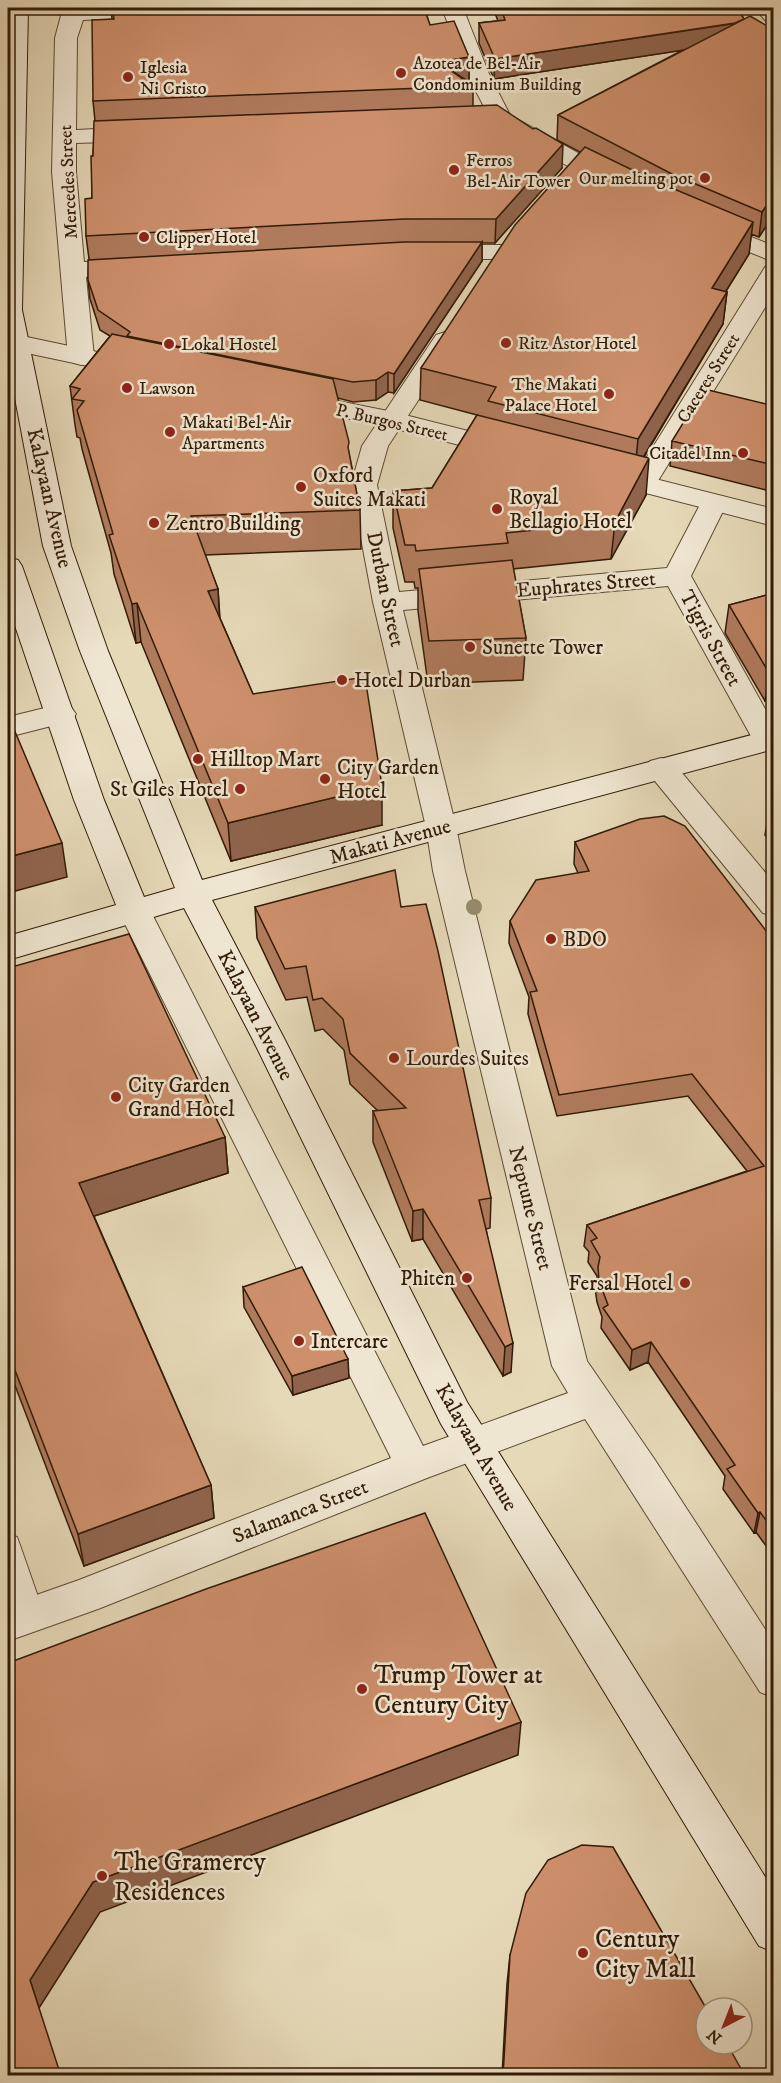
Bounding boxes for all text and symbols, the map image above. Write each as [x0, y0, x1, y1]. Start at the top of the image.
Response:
place label: Azotea de Bel-Air Condominium Building [413, 53, 581, 96]
place label: Iglesia Ni Cristo [140, 57, 207, 100]
marker: Azotea de Bel-Air Condominium Building [394, 66, 408, 80]
marker: Iglesia Ni Cristo [121, 70, 135, 84]
street label: Mercedes Street [55, 124, 83, 240]
place label: Ferros Bel-Air Tower [466, 150, 571, 193]
marker: Ferros Bel-Air Tower [447, 163, 461, 177]
place label: Our melting pot [579, 168, 693, 190]
marker: Our melting pot [698, 171, 712, 185]
place label: Clipper Hotel [156, 227, 257, 249]
marker: Clipper Hotel [137, 230, 151, 244]
street label: Caceres Street [673, 330, 745, 427]
place label: Ritz Astor Hotel [518, 333, 637, 355]
place label: Lokal Hostel [181, 334, 277, 356]
marker: Ritz Astor Hotel [499, 336, 513, 350]
marker: Lokal Hostel [162, 337, 176, 351]
place label: The Makati Palace Hotel [505, 374, 598, 417]
place label: Lawson [139, 378, 196, 400]
marker: Lawson [120, 381, 134, 395]
marker: The Makati Palace Hotel [602, 387, 616, 401]
street label: P. Burgos Street [334, 399, 450, 447]
place label: Makati Bel-Air Apartments [182, 412, 292, 455]
marker: Makati Bel-Air Apartments [163, 425, 177, 439]
street label: Kalayaan Avenue [20, 426, 78, 571]
place label: Citadel Inn [649, 443, 732, 465]
marker: Citadel Inn [736, 446, 750, 460]
place label: Oxford Suites Makati [313, 463, 426, 513]
marker: Oxford Suites Makati [294, 480, 308, 494]
place label: Royal Bellagio Hotel [509, 485, 633, 535]
marker: Royal Bellagio Hotel [490, 502, 504, 516]
place label: Zentro Building [166, 511, 301, 537]
marker: Zentro Building [147, 516, 161, 530]
street label: Durban Street [360, 529, 410, 650]
street label: Euphrates Street [515, 566, 657, 604]
street label: Tigris Street [673, 586, 747, 691]
place label: Sunette Tower [482, 635, 603, 661]
marker: Sunette Tower [463, 640, 477, 654]
place label: Hotel Durban [354, 668, 471, 694]
marker: Hotel Durban [335, 673, 349, 687]
place label: Hilltop Mart [210, 747, 320, 773]
marker: Hilltop Mart [191, 752, 205, 766]
place label: City Garden Hotel [337, 755, 439, 805]
marker: City Garden Hotel [318, 772, 332, 786]
place label: St Giles Hotel [110, 777, 229, 803]
marker: St Giles Hotel [233, 782, 247, 796]
street label: Makati Avenue [327, 813, 454, 871]
place label: BDO [563, 927, 607, 953]
marker: BDO [544, 932, 558, 946]
street label: Kalayaan Avenue [211, 946, 299, 1085]
place label: Lourdes Suites [406, 1046, 529, 1072]
marker: Lourdes Suites [387, 1051, 401, 1065]
place label: City Garden Grand Hotel [128, 1073, 235, 1123]
marker: City Garden Grand Hotel [109, 1090, 123, 1104]
street label: Neptune Street [502, 1144, 558, 1273]
place label: Phiten [400, 1266, 455, 1292]
marker: Phiten [460, 1271, 474, 1285]
place label: Fersal Hotel [568, 1271, 674, 1297]
marker: Fersal Hotel [678, 1276, 692, 1290]
place label: Intercare [311, 1329, 388, 1355]
marker: Intercare [292, 1334, 306, 1348]
street label: Kalayaan Avenue [429, 1379, 523, 1516]
street label: Salamanca Street [229, 1474, 372, 1550]
place label: Trump Tower at Century City [374, 1659, 543, 1722]
marker: Trump Tower at Century City [355, 1682, 369, 1696]
place label: The Gramercy Residences [114, 1846, 266, 1909]
marker: The Gramercy Residences [95, 1869, 109, 1883]
place label: Century City Mall [595, 1923, 696, 1986]
marker: Century City Mall [576, 1946, 590, 1960]
north arrow [694, 1996, 754, 2056]
text: N [703, 2025, 726, 2048]

